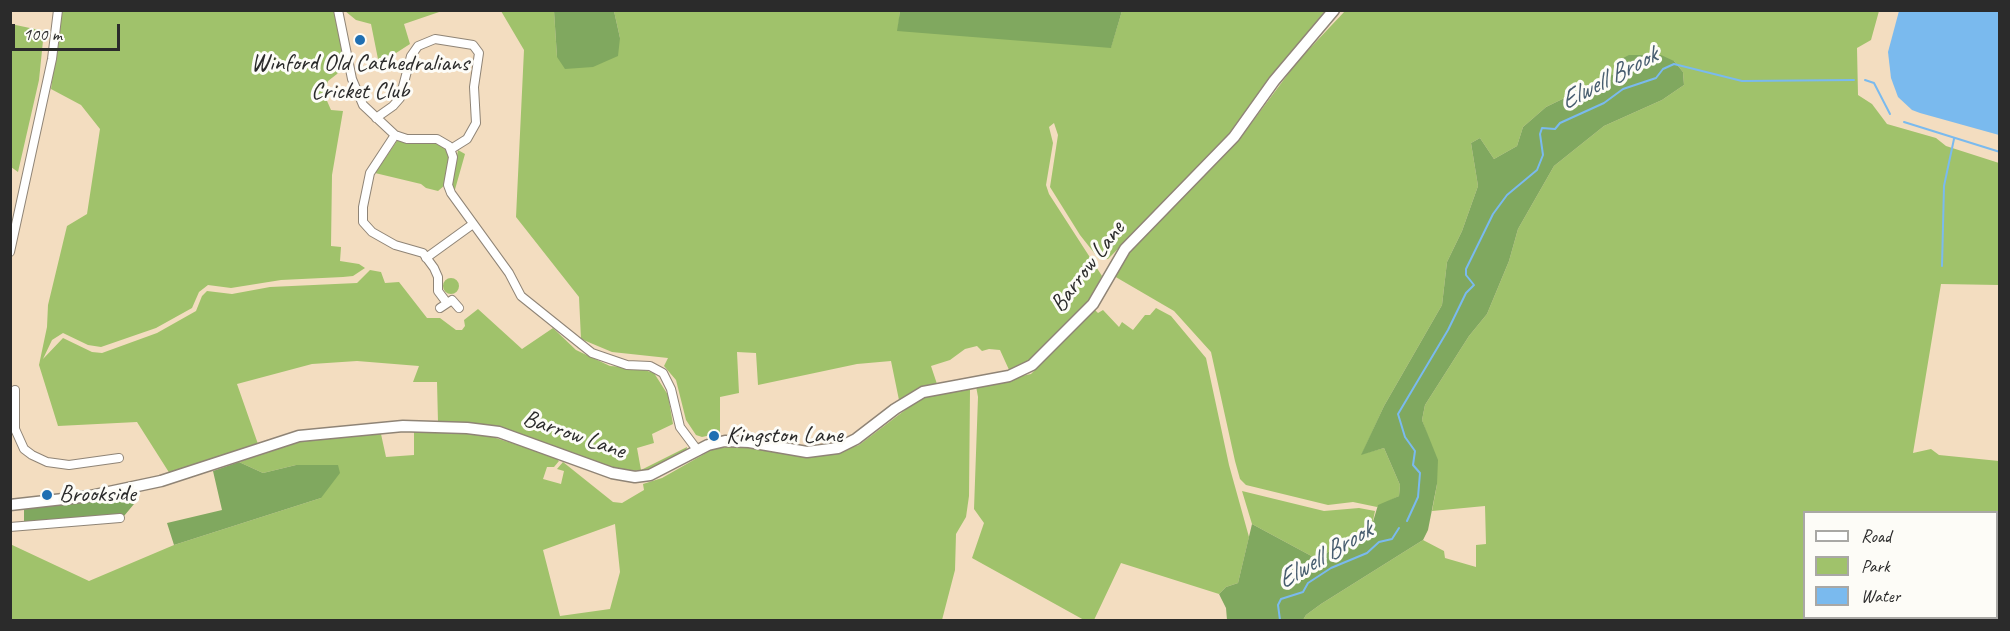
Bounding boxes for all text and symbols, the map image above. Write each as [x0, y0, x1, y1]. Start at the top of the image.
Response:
scale bar [15, 12, 123, 50]
text: 100 m [23, 23, 62, 45]
marker: Winford Old Cathedralians Cricket Club [353, 33, 367, 47]
water label: Elwell Brook [1555, 40, 1663, 118]
place label: Winford Old Cathedralians Cricket Club [251, 50, 469, 106]
street label: Barrow Lane [1045, 216, 1131, 318]
street label: Barrow Lane [519, 404, 629, 466]
place label: Kingston Lane [726, 422, 843, 450]
marker: Kingston Lane [707, 429, 721, 443]
place label: Brookside [59, 481, 136, 509]
marker: Brookside [40, 488, 54, 502]
legend [1803, 511, 1998, 619]
water label: Elwell Brook [1272, 515, 1378, 597]
text: Road [1861, 525, 1891, 547]
text: Park [1861, 555, 1890, 577]
text: Water [1861, 585, 1900, 607]

